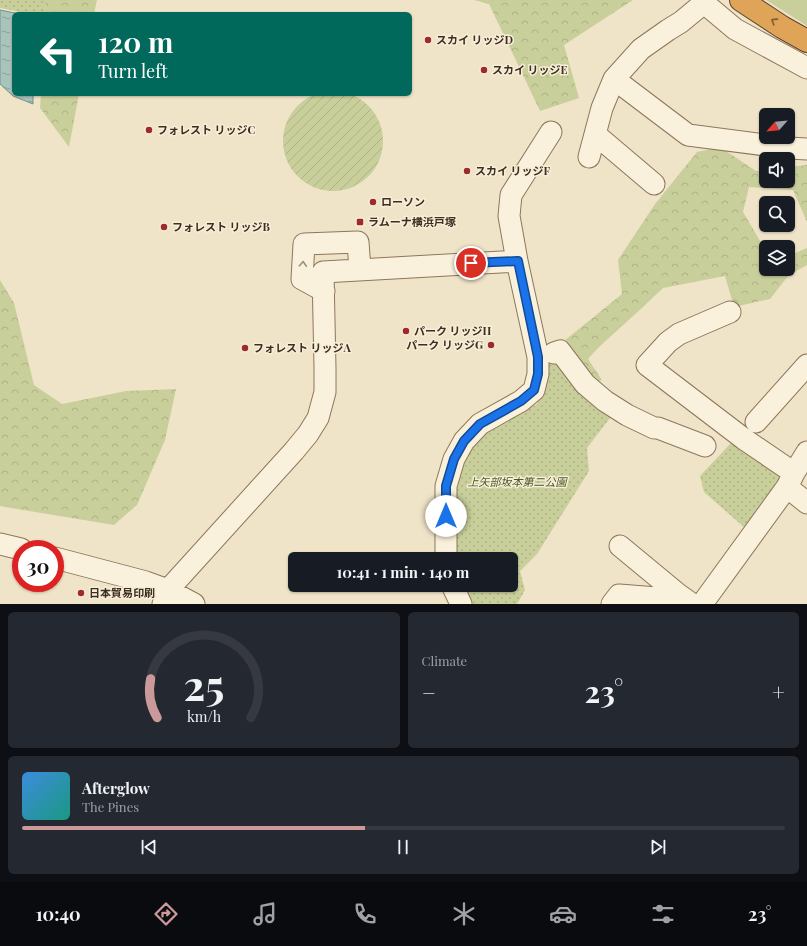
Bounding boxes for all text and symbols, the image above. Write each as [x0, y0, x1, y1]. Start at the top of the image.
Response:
one-way arrow [771, 19, 778, 26]
text: 120 m [98, 23, 173, 60]
icon: left [32, 28, 84, 80]
place label: スカイ リッジD [436, 32, 514, 47]
marker: スカイ リッジD [423, 35, 433, 45]
text: Turn left [98, 59, 168, 83]
place label: スカイ リッジE [492, 62, 568, 77]
marker: スカイ リッジE [479, 65, 489, 75]
north arrow [759, 108, 795, 144]
map controls [759, 108, 795, 276]
place label: フォレスト リッジC [157, 122, 256, 137]
marker: フォレスト リッジC [144, 125, 154, 135]
button: sound [759, 152, 795, 188]
place label: スカイ リッジF [475, 163, 551, 178]
marker: スカイ リッジF [462, 166, 472, 176]
place label: ローソン [381, 194, 425, 209]
button: search [759, 196, 795, 232]
marker: ローソン [368, 197, 378, 207]
place label: ラムーナ横浜戸塚 [368, 214, 457, 229]
marker: ラムーナ横浜戸塚 [355, 217, 365, 227]
place label: フォレスト リッジB [172, 219, 271, 234]
marker: フォレスト リッジB [159, 222, 169, 232]
button: layers [759, 240, 795, 276]
pin [454, 246, 488, 280]
icon: arrive [460, 252, 482, 274]
one-way arrow [299, 261, 307, 267]
place label: パーク リッジH [414, 323, 492, 338]
marker: パーク リッジH [401, 326, 411, 336]
place label: パーク リッジG [406, 337, 483, 352]
place label: フォレスト リッジA [253, 340, 352, 355]
marker: パーク リッジG [486, 340, 496, 350]
marker: フォレスト リッジA [240, 343, 250, 353]
park label: 上矢部坂本第二公園 [468, 474, 568, 489]
position arrow [425, 495, 467, 537]
speed limit sign: 30 [12, 540, 64, 592]
text: 10:41 · 1 min · 140 m [337, 562, 469, 582]
place label: 日本貿易印刷 [89, 585, 155, 600]
marker: 日本貿易印刷 [76, 588, 86, 598]
text: Climate [422, 652, 467, 669]
text: 25 [183, 656, 224, 711]
text: 23° [585, 671, 623, 711]
text: − [422, 677, 436, 707]
text: + [772, 677, 785, 707]
text: km/h [187, 707, 221, 726]
text: Afterglow [82, 778, 150, 798]
text: The Pines [82, 798, 139, 815]
icon: previous [138, 836, 160, 858]
icon: pause [392, 836, 414, 858]
icon: next [647, 836, 669, 858]
icon: directions [152, 900, 180, 928]
icon: music [251, 900, 279, 928]
icon: phone [351, 900, 379, 928]
icon: climate [450, 900, 478, 928]
icon: car [549, 900, 577, 928]
icon: filters [649, 900, 677, 928]
text: 10:40 [36, 902, 81, 926]
text: 23° [748, 902, 771, 926]

